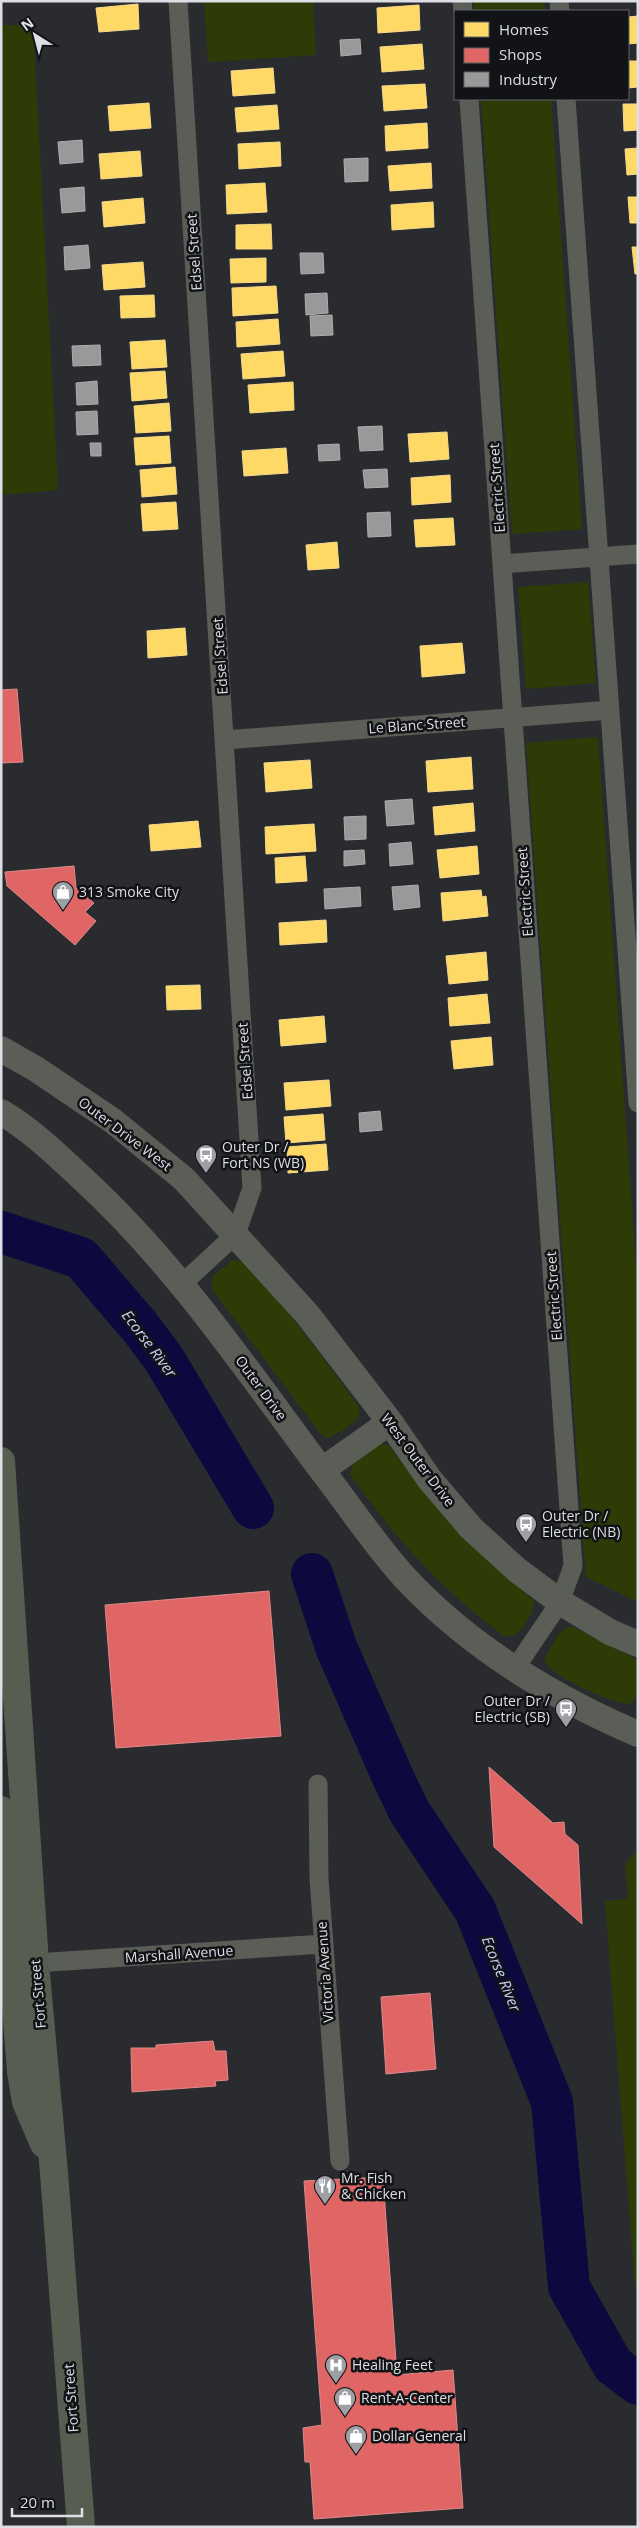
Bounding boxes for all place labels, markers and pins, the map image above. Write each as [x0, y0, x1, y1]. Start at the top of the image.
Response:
shop icon: 313 Smoke City [51, 880, 75, 911]
place label: 313 Smoke City [79, 882, 180, 901]
place label: Outer Dr / Fort NS (WB) [222, 1137, 304, 1172]
bus stop icon: Outer Dr / Fort NS (WB) [194, 1143, 218, 1174]
place label: Outer Dr / Electric (NB) [542, 1506, 620, 1541]
bus stop icon: Outer Dr / Electric (NB) [514, 1512, 538, 1543]
place label: Outer Dr / Electric (SB) [475, 1691, 550, 1726]
bus stop icon: Outer Dr / Electric (SB) [554, 1697, 578, 1728]
place label: Mr. Fish & Chicken [341, 2168, 406, 2203]
restaurant icon: Mr. Fish & Chicken [313, 2174, 337, 2205]
hospital icon: Healing Feet [324, 2353, 348, 2384]
place label: Healing Feet [352, 2355, 433, 2374]
shop icon: Rent-A-Center [333, 2386, 357, 2417]
place label: Rent-A-Center [361, 2388, 453, 2407]
shop icon: Dollar General [344, 2424, 368, 2455]
place label: Dollar General [372, 2426, 466, 2445]

